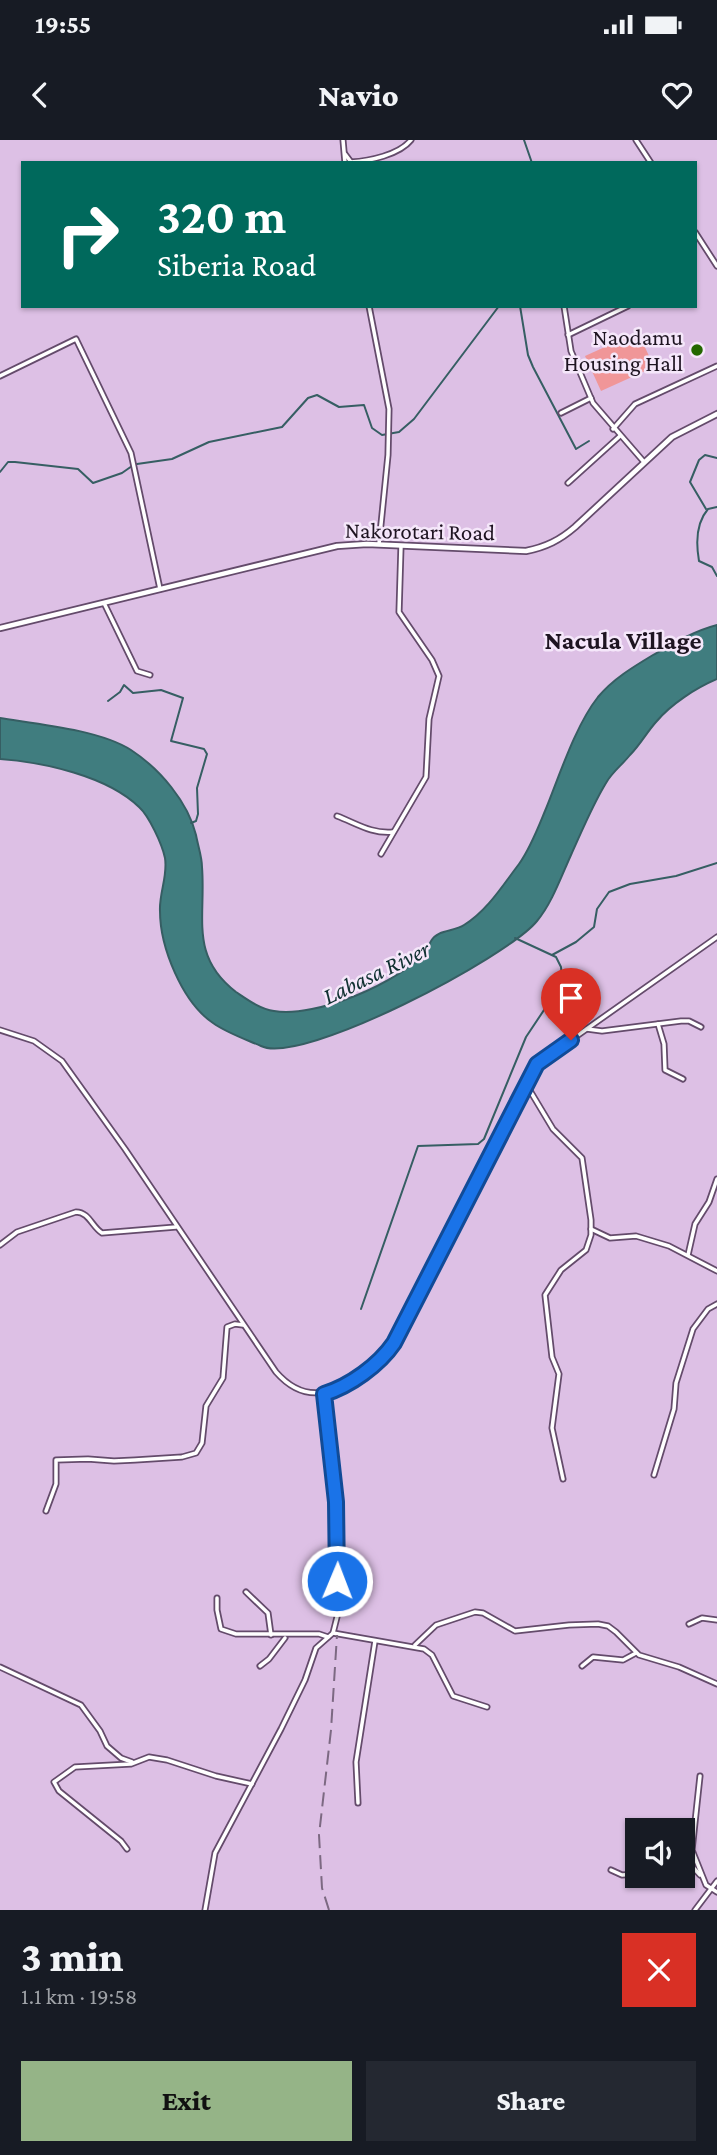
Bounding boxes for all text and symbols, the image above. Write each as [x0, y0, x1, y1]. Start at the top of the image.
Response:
text: 19:55 [35, 10, 91, 39]
icon: back [21, 76, 59, 114]
icon: heart [658, 76, 696, 114]
text: Navio [318, 77, 399, 113]
icon: right [42, 189, 133, 280]
text: 320 m [157, 189, 286, 244]
text: Siberia Road [157, 247, 316, 283]
place label: Naodamu Housing Hall [564, 324, 683, 376]
marker: Naodamu Housing Hall [689, 342, 705, 358]
street label: Nakorotari Road [345, 517, 495, 545]
district label: Nacula Village [544, 626, 702, 655]
water label: Labasa River [318, 934, 434, 1009]
pin [541, 968, 601, 1040]
icon: arrive [552, 979, 590, 1017]
position arrow [300, 1544, 374, 1618]
map controls [625, 1818, 695, 1888]
button: sound [625, 1818, 695, 1888]
text: 3 min [21, 1933, 124, 1980]
button: close [622, 1933, 696, 2007]
text: 1.1 km · 19:58 [21, 1983, 137, 2009]
button: Exit [21, 2061, 352, 2141]
button: Share [366, 2061, 696, 2141]

